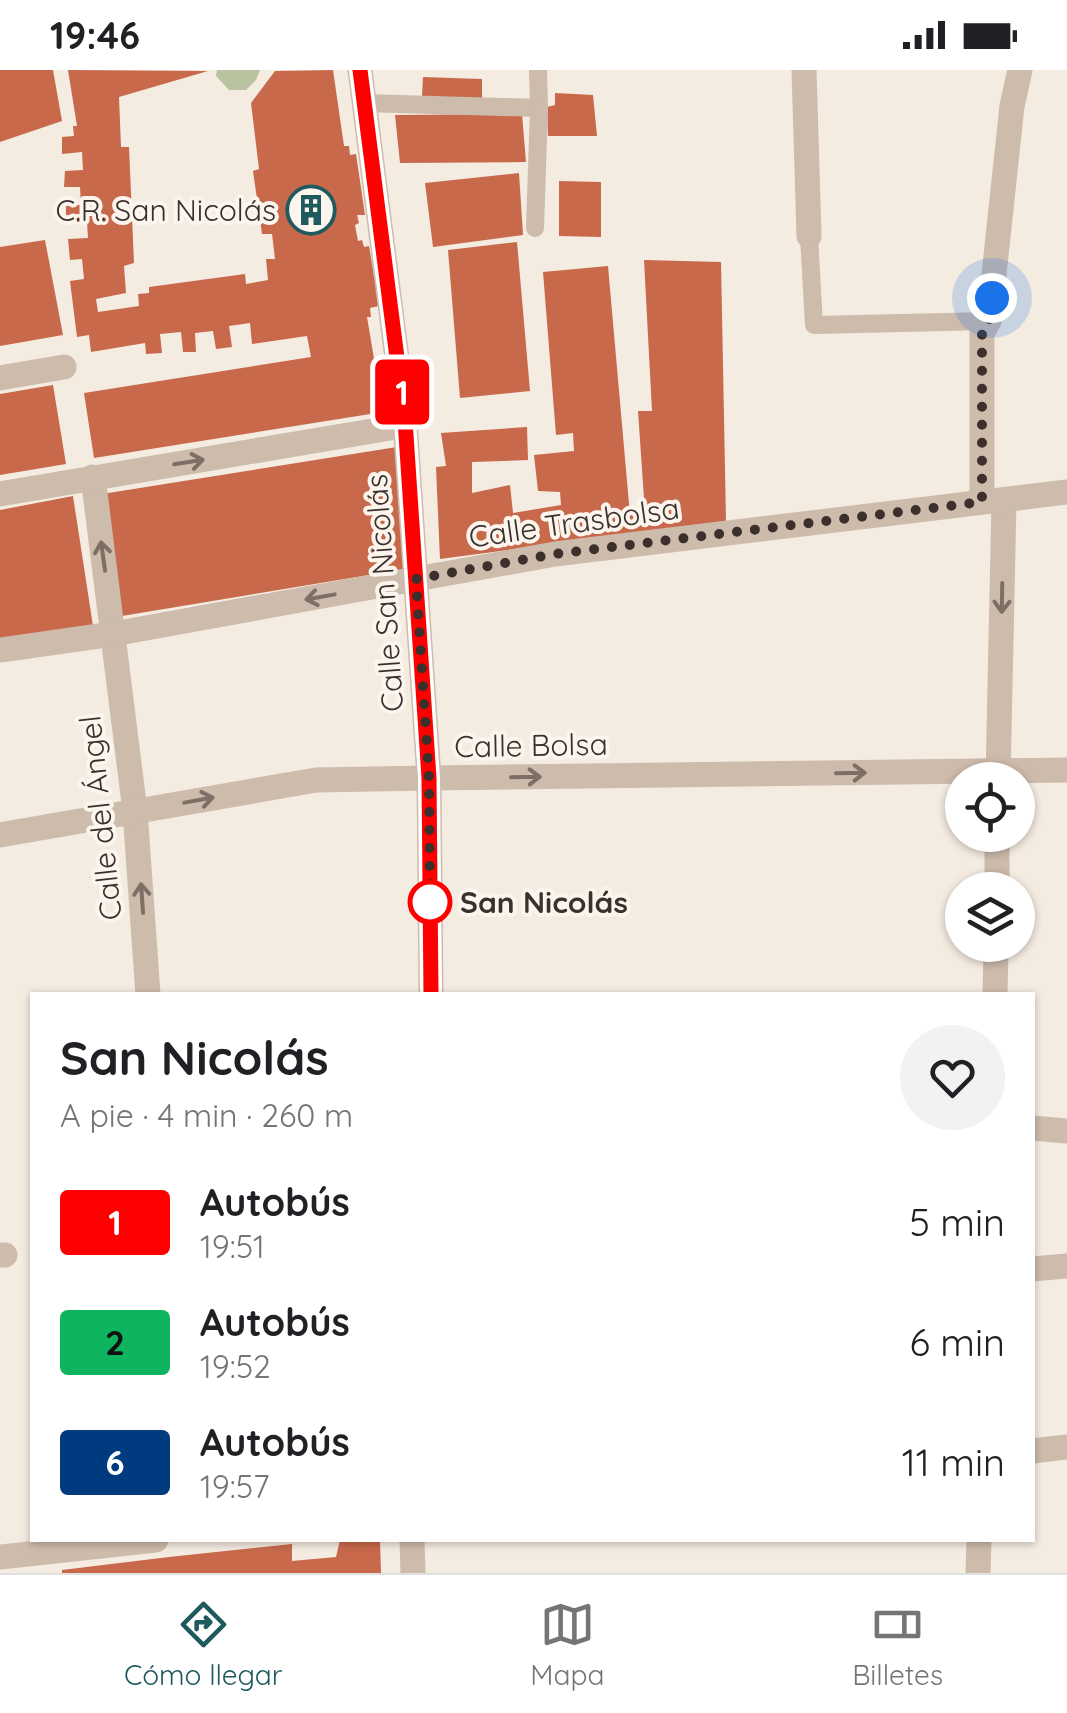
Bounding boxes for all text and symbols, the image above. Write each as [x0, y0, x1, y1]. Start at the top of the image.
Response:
text: 19:46 [50, 11, 140, 59]
building icon: C.R. San Nicolás [285, 184, 337, 236]
place label: C.R. San Nicolás [56, 191, 276, 229]
your location [967, 273, 1017, 323]
line badge: 1 [370, 360, 434, 424]
text: 1 [395, 370, 409, 414]
one-way arrow [172, 452, 205, 470]
street label: Calle San Nicolás [357, 473, 411, 713]
street label: Calle Trasbolsa [466, 488, 682, 556]
one-way arrow [94, 540, 112, 573]
one-way arrow [992, 581, 1012, 614]
one-way arrow [305, 588, 337, 607]
street label: Calle del Ángel [70, 714, 130, 922]
street label: Calle Bolsa [454, 725, 608, 765]
map controls [945, 762, 1035, 962]
button: locate [945, 762, 1035, 852]
one-way arrow [835, 764, 867, 783]
one-way arrow [510, 768, 542, 786]
one-way arrow [183, 790, 215, 809]
button: layers [945, 872, 1035, 962]
marker: San Nicolás [409, 881, 451, 923]
one-way arrow [132, 882, 151, 914]
place label: San Nicolás [460, 883, 628, 921]
button: heart [900, 1025, 1005, 1130]
text: San Nicolás [60, 1027, 329, 1087]
text: A pie · 4 min · 260 m [60, 1095, 353, 1135]
text: Autobús [200, 1178, 350, 1226]
text: 5 min [909, 1198, 1005, 1246]
text: 1 [108, 1200, 122, 1244]
text: 19:51 [200, 1226, 265, 1266]
text: Autobús [200, 1298, 350, 1346]
text: 6 min [909, 1318, 1005, 1366]
text: 2 [105, 1320, 125, 1364]
text: 19:52 [200, 1346, 271, 1386]
text: Autobús [200, 1418, 350, 1466]
text: 11 min [902, 1438, 1005, 1486]
text: 6 [105, 1440, 125, 1484]
text: 19:57 [200, 1466, 270, 1506]
tab: Cómo llegar [124, 1597, 283, 1692]
tab: Mapa [530, 1597, 604, 1692]
tab: Billetes [852, 1597, 943, 1692]

